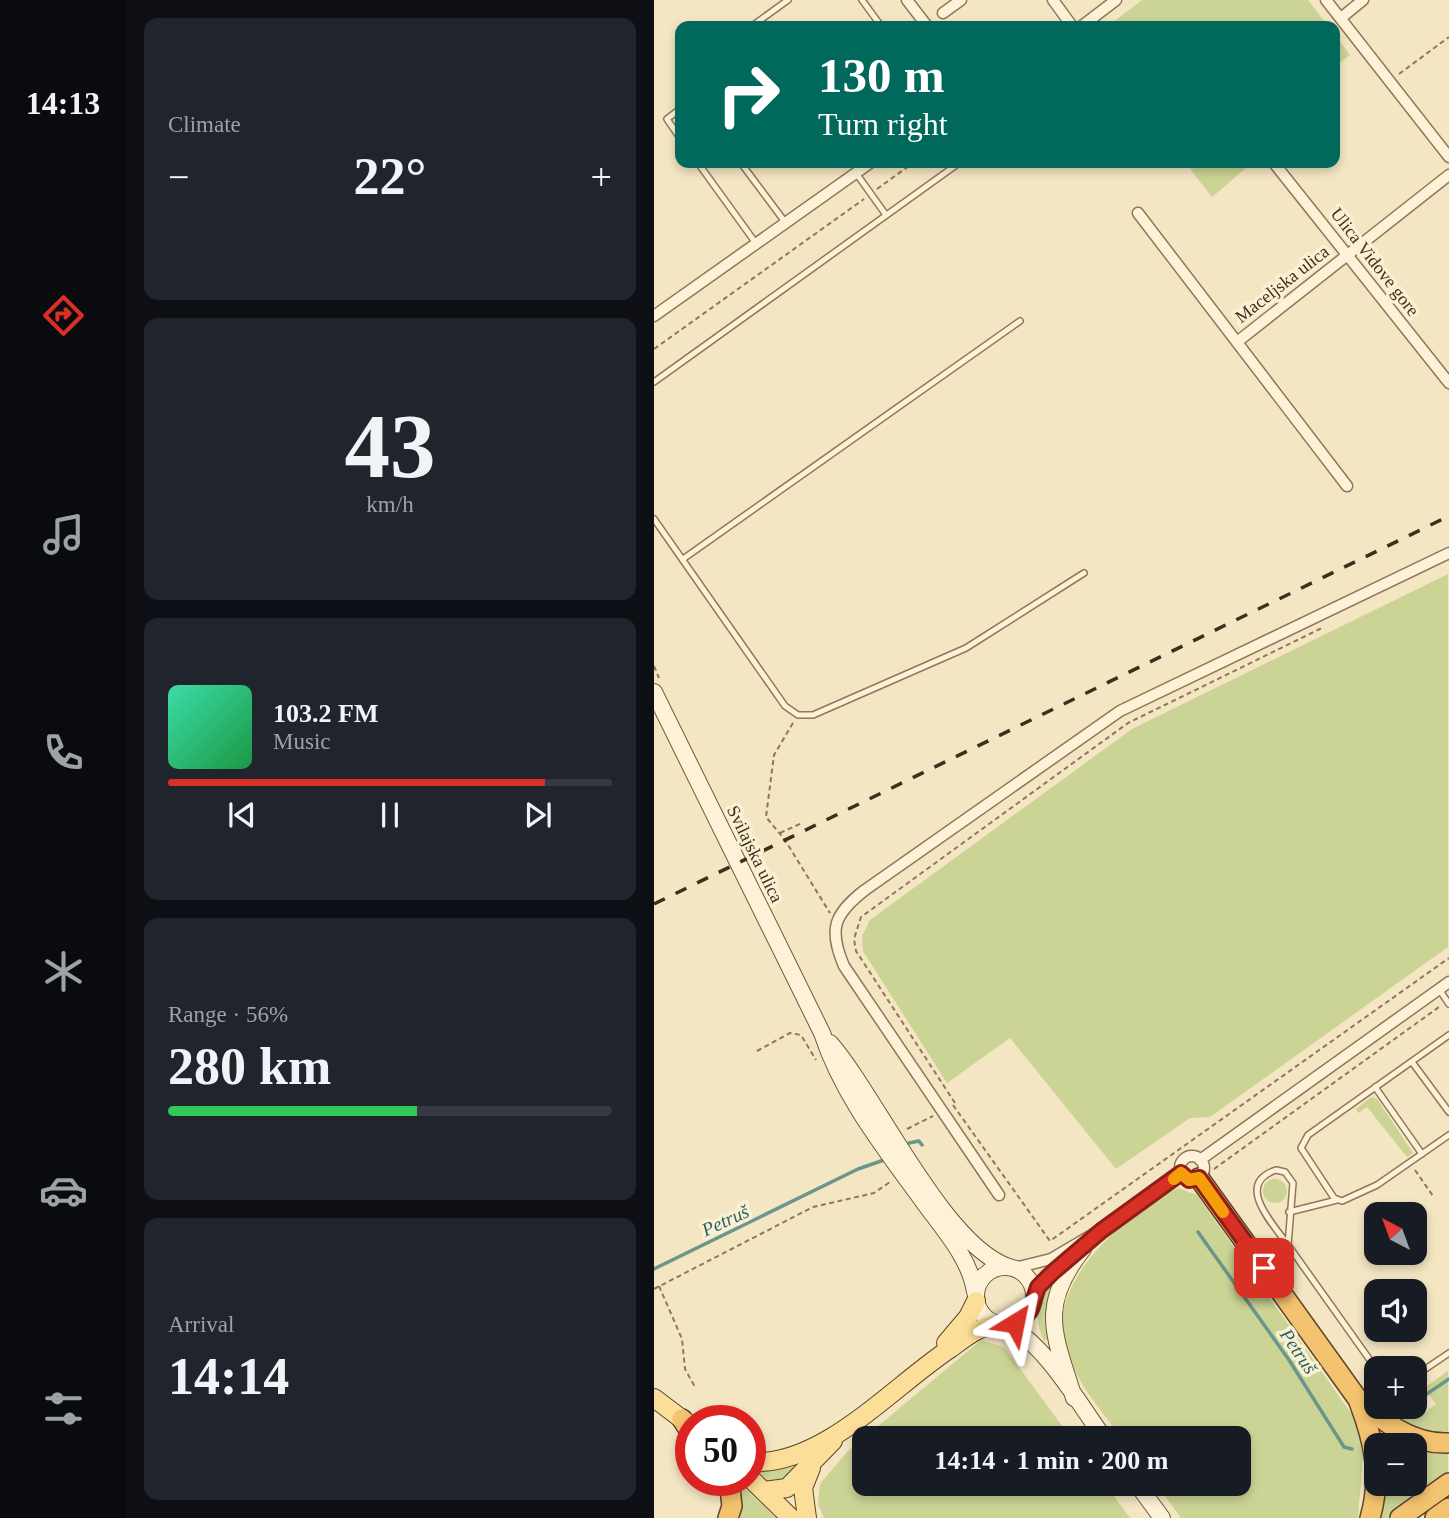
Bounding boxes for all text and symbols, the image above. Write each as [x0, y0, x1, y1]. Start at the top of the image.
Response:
text: 130 m [818, 48, 945, 103]
icon: right [703, 49, 794, 140]
text: 14:13 [26, 85, 100, 121]
text: Turn right [818, 106, 948, 142]
text: Climate [168, 112, 241, 137]
text: 22° [354, 148, 426, 205]
text: − [168, 156, 189, 198]
text: + [591, 156, 612, 198]
street label: Ulica Vidove gore [1327, 204, 1423, 320]
street label: Maceljska ulica [1231, 241, 1333, 327]
icon: directions [39, 291, 88, 340]
text: 43 [345, 396, 436, 497]
text: km/h [366, 492, 414, 517]
icon: music [39, 510, 88, 559]
text: 103.2 FM [273, 699, 378, 728]
icon: phone [39, 728, 88, 777]
text: Music [273, 729, 331, 754]
icon: previous [223, 796, 261, 834]
icon: pause [371, 796, 409, 834]
icon: next [519, 796, 557, 834]
street label: Svilajska ulica [723, 802, 787, 906]
icon: climate [39, 947, 88, 996]
text: Range · 56% [168, 1002, 288, 1027]
text: 280 km [168, 1038, 331, 1095]
icon: car [39, 1166, 88, 1215]
water label: Petruš [697, 1200, 754, 1241]
north arrow [1364, 1202, 1428, 1265]
map controls [1364, 1202, 1427, 1496]
pin [1234, 1238, 1294, 1298]
icon: arrive [1245, 1249, 1283, 1287]
button: sound [1364, 1279, 1427, 1342]
position arrow [978, 1286, 1052, 1360]
text: Arrival [168, 1312, 234, 1337]
water label: Petruš [1275, 1324, 1322, 1379]
text: 14:14 [168, 1348, 289, 1405]
button: + [1364, 1356, 1427, 1419]
icon: filters [39, 1384, 88, 1433]
speed limit sign: 50 [675, 1405, 766, 1496]
button: − [1364, 1433, 1427, 1496]
text: 14:14 · 1 min · 200 m [935, 1446, 1169, 1475]

